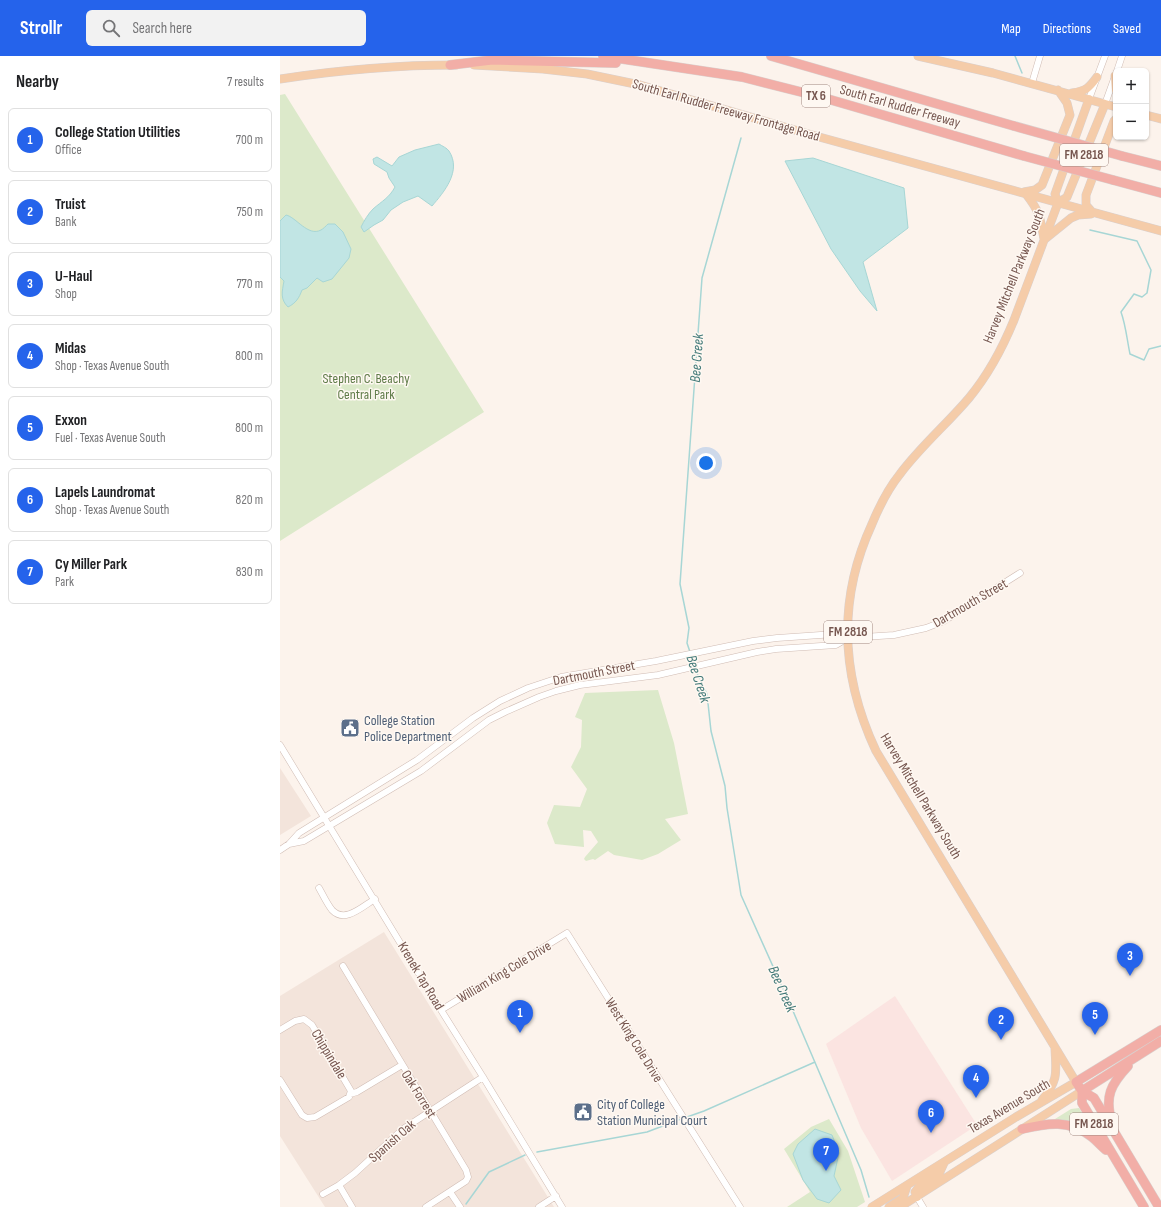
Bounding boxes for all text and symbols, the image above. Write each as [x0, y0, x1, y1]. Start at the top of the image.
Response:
search box [86, 10, 366, 46]
text: Strollr [20, 17, 62, 40]
icon: search [100, 17, 122, 39]
text: Search here [132, 19, 192, 38]
text: Map [1001, 20, 1021, 37]
text: Directions [1043, 20, 1091, 37]
text: Saved [1113, 20, 1141, 37]
map controls [1113, 68, 1149, 140]
button: + [1113, 68, 1149, 104]
text: Nearby [16, 72, 59, 92]
text: 7 results [227, 74, 264, 90]
street label: South Earl Rudder Freeway Frontage Road [630, 75, 822, 145]
street label: South Earl Rudder Freeway [838, 81, 963, 131]
road number: TX 6 [802, 85, 830, 107]
button: − [1113, 104, 1149, 140]
text: College Station Utilities [55, 123, 180, 142]
text: 1 [27, 132, 33, 148]
text: 700 m [236, 132, 263, 148]
text: Office [55, 142, 82, 158]
road number: FM 2818 [1060, 144, 1108, 166]
text: Truist [55, 195, 86, 214]
text: 2 [27, 204, 33, 220]
text: 750 m [236, 204, 263, 220]
street label: Harvey Mitchell Parkway South [979, 206, 1049, 346]
text: Bank [55, 214, 76, 230]
text: U-Haul [55, 267, 92, 286]
text: 3 [27, 276, 33, 292]
text: 770 m [236, 276, 263, 292]
text: Shop [55, 286, 77, 302]
water label: Bee Creek [686, 333, 708, 383]
text: Midas [55, 339, 86, 358]
text: 4 [27, 348, 33, 364]
text: 800 m [235, 348, 263, 364]
text: Shop · Texas Avenue South [55, 358, 169, 374]
park label: Stephen C. Beachy Central Park [322, 370, 410, 403]
text: Exxon [55, 411, 87, 430]
text: 5 [27, 420, 33, 436]
text: 800 m [235, 420, 263, 436]
text: Fuel · Texas Avenue South [55, 430, 166, 446]
your location [696, 453, 716, 473]
text: Lapels Laundromat [55, 483, 155, 502]
text: 6 [27, 492, 33, 508]
text: 820 m [236, 492, 263, 508]
text: Shop · Texas Avenue South [55, 502, 169, 518]
text: Cy Miller Park [55, 555, 127, 574]
text: 7 [27, 564, 33, 580]
text: 830 m [236, 564, 263, 580]
text: Park [55, 574, 74, 590]
street label: Dartmouth Street [930, 575, 1010, 631]
road number: FM 2818 [824, 621, 872, 643]
water label: Bee Creek [681, 653, 715, 706]
street label: Dartmouth Street [551, 657, 637, 689]
place label: College Station Police Department [364, 712, 452, 745]
public building icon: College Station Police Department [339, 717, 361, 739]
street label: Harvey Mitchell Parkway South [877, 730, 965, 862]
street label: William King Cole Drive [454, 937, 554, 1007]
street label: Krenek Tap Road [394, 939, 448, 1013]
pin: 3 [1117, 943, 1143, 976]
water label: Bee Creek [763, 963, 801, 1016]
street label: West King Cole Drive [601, 995, 667, 1085]
pin: 1 [507, 1000, 533, 1033]
pin: 5 [1082, 1002, 1108, 1035]
pin: 2 [988, 1007, 1014, 1040]
street label: Chippindale [308, 1026, 350, 1082]
pin: 4 [963, 1065, 989, 1098]
street label: Oak Forrest [398, 1067, 440, 1121]
street label: Texas Avenue South [965, 1075, 1053, 1137]
place label: City of College Station Municipal Court [597, 1096, 707, 1129]
pin: 6 [918, 1100, 944, 1133]
public building icon: City of College Station Municipal Court [572, 1101, 594, 1123]
road number: FM 2818 [1070, 1113, 1118, 1135]
street label: Spanish Oak [365, 1116, 419, 1166]
pin: 7 [813, 1138, 839, 1171]

